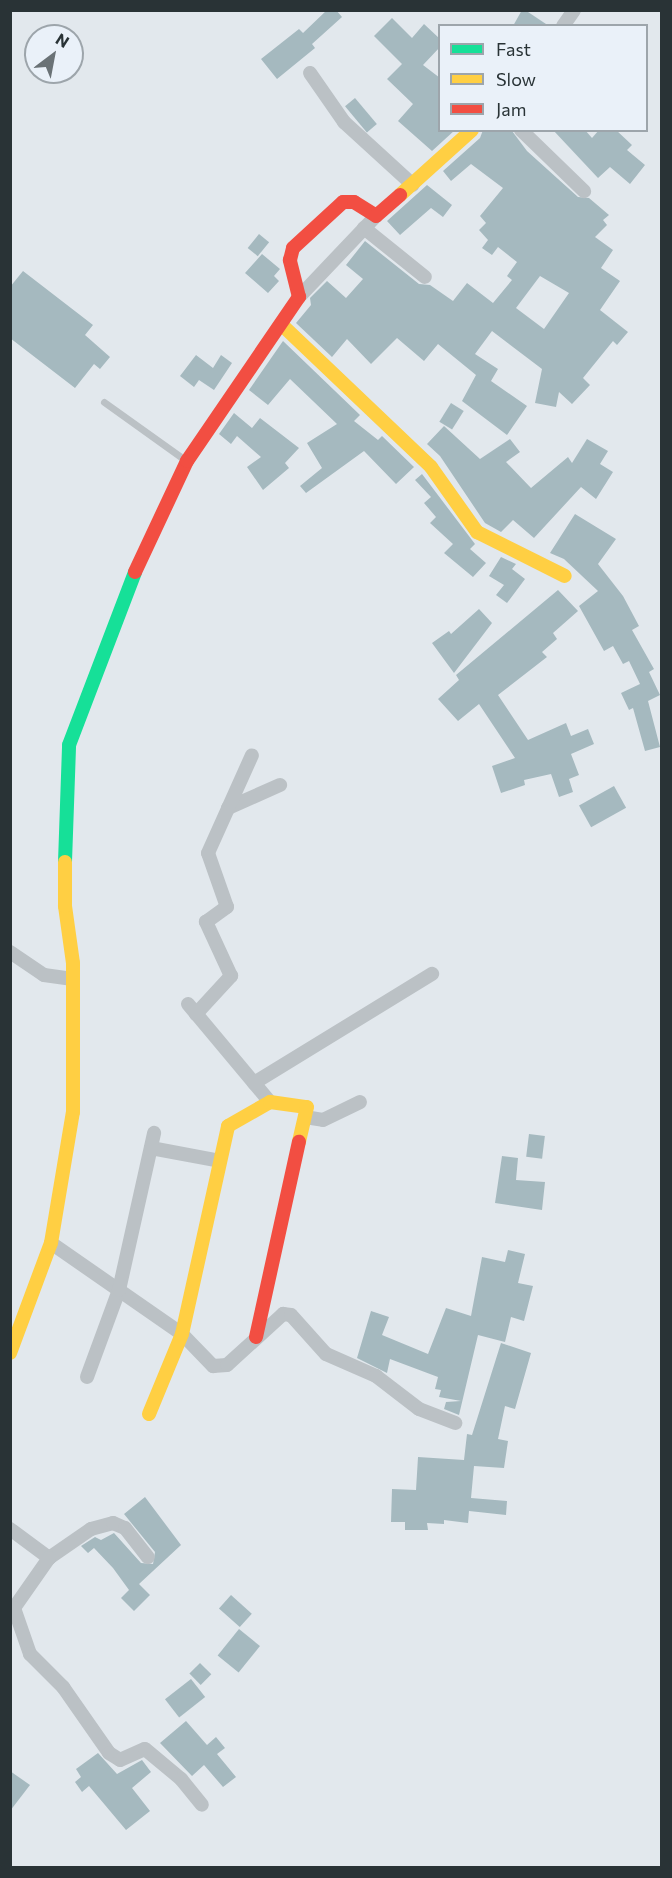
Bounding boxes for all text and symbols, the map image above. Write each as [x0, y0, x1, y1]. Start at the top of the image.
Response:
north arrow [24, 24, 84, 84]
legend [438, 24, 648, 132]
text: N [53, 29, 73, 51]
text: Fast [496, 38, 531, 60]
text: Slow [496, 68, 536, 90]
text: Jam [496, 98, 526, 120]

